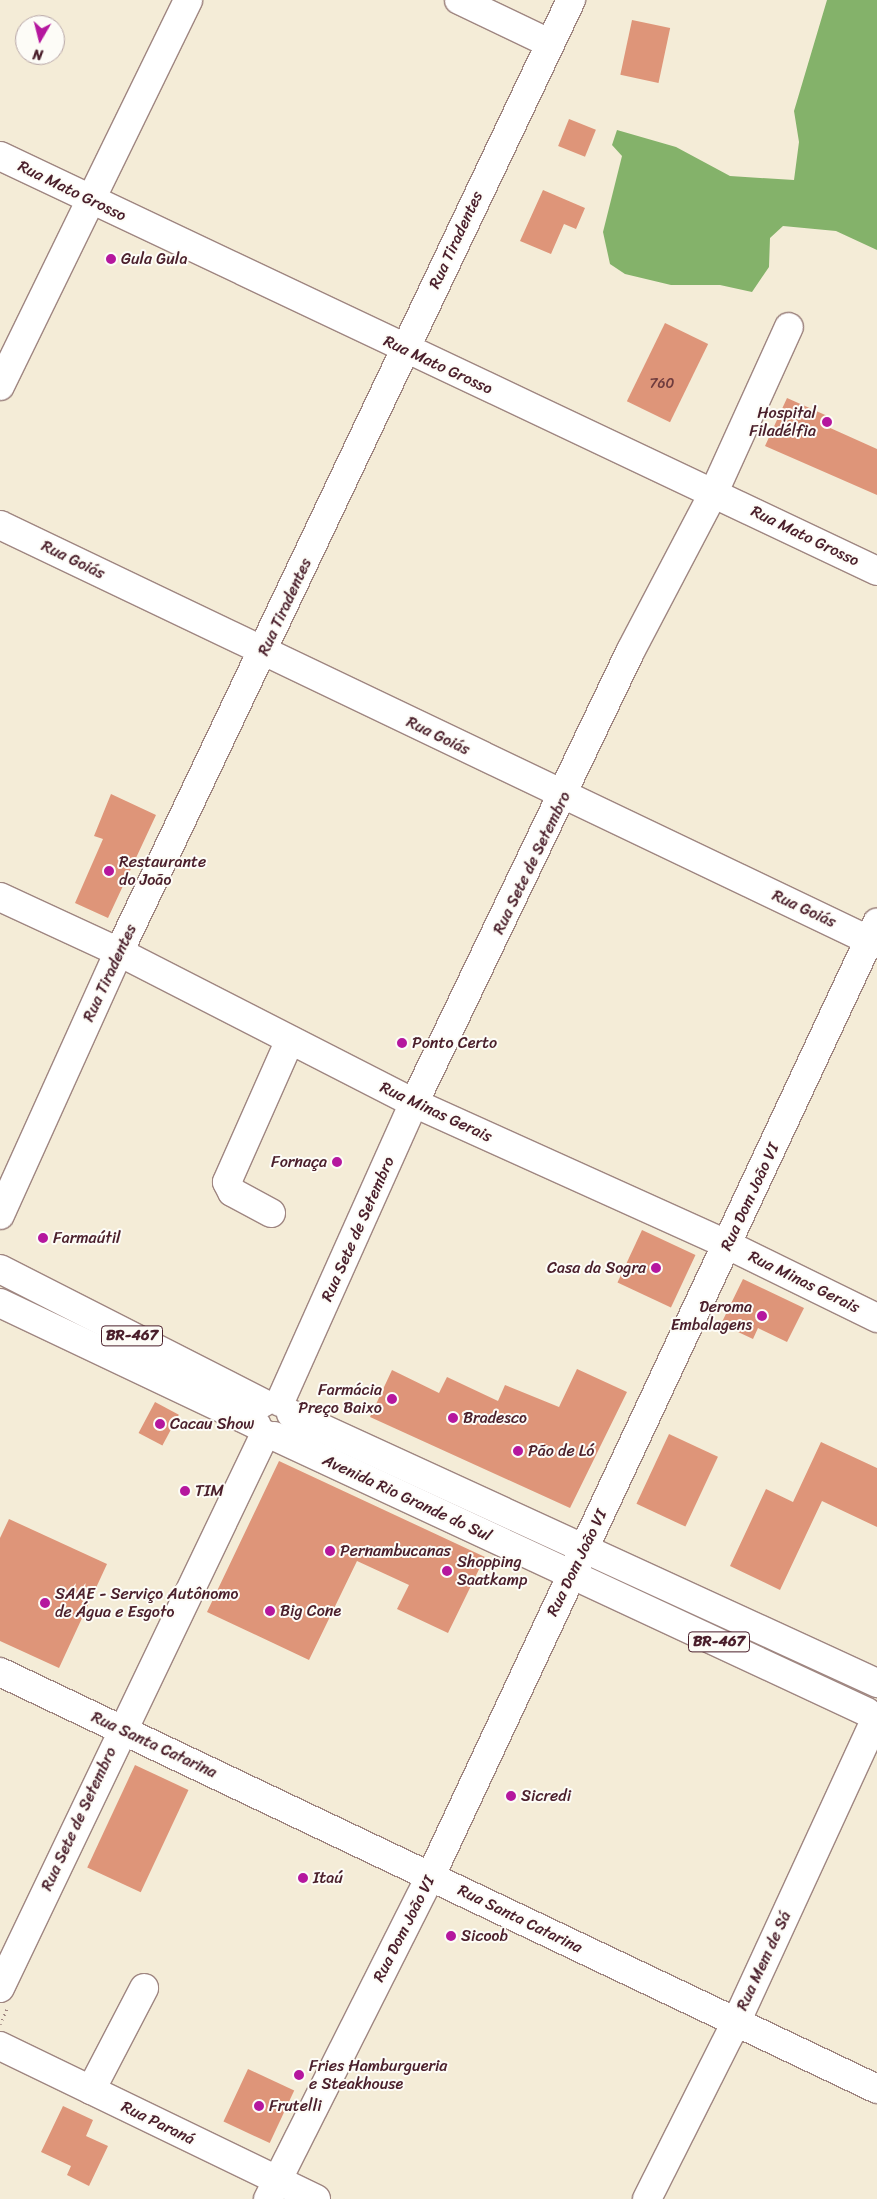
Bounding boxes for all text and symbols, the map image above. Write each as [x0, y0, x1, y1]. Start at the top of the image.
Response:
north arrow [15, 15, 65, 65]
text: N [31, 41, 45, 67]
street label: Rua Mato Grosso [15, 157, 129, 225]
street label: Rua Tiradentes [425, 188, 487, 292]
place label: Gula Gula [121, 249, 187, 269]
marker: Gula Gula [105, 253, 117, 265]
street label: Rua Mato Grosso [381, 331, 495, 399]
house number: 760 [650, 376, 674, 392]
place label: Hospital Filadélfia [749, 403, 816, 441]
marker: Hospital Filadélfia [820, 415, 834, 429]
street label: Rua Mato Grosso [748, 502, 862, 570]
street label: Rua Goiás [38, 536, 108, 584]
street label: Rua Tiradentes [254, 555, 316, 659]
street label: Rua Goiás [403, 712, 473, 760]
street label: Rua Sete de Setembro [489, 788, 575, 938]
place label: Restaurante do João [119, 852, 206, 890]
marker: Restaurante do João [103, 865, 115, 877]
street label: Rua Goiás [769, 886, 839, 932]
street label: Rua Tiradentes [79, 921, 141, 1025]
place label: Ponto Certo [412, 1033, 498, 1053]
marker: Ponto Certo [396, 1037, 408, 1049]
street label: Rua Minas Gerais [377, 1078, 495, 1146]
street label: Rua Dom João VI [717, 1140, 783, 1254]
place label: Fornaça [271, 1152, 327, 1172]
street label: Rua Sete de Setembro [317, 1153, 399, 1305]
marker: Fornaça [331, 1156, 343, 1168]
place label: Farmaútil [53, 1228, 121, 1248]
marker: Farmaútil [37, 1232, 49, 1244]
street label: Rua Minas Gerais [746, 1247, 862, 1317]
place label: Casa da Sogra [547, 1258, 646, 1278]
marker: Casa da Sogra [650, 1262, 662, 1274]
place label: Deroma Embalagens [671, 1297, 752, 1335]
marker: Deroma Embalagens [756, 1310, 768, 1322]
road number: BR-467 [101, 1324, 163, 1348]
place label: Farmácia Preço Baixo [299, 1380, 382, 1418]
marker: Farmácia Preço Baixo [386, 1393, 398, 1405]
place label: Bradesco [463, 1408, 527, 1428]
marker: Bradesco [447, 1412, 459, 1424]
place label: Cacau Show [170, 1414, 254, 1434]
marker: Cacau Show [154, 1418, 166, 1430]
place label: Pão de Ló [528, 1441, 594, 1461]
marker: Pão de Ló [512, 1445, 524, 1457]
street label: Avenida Rio Grande do Sul [319, 1450, 495, 1546]
place label: TIM [195, 1481, 224, 1501]
marker: TIM [179, 1485, 191, 1497]
street label: Rua Dom João VI [543, 1506, 611, 1620]
place label: Pernambucanas [340, 1541, 451, 1561]
marker: Pernambucanas [324, 1545, 336, 1557]
place label: Shopping Saatkamp [457, 1552, 527, 1590]
marker: Shopping Saatkamp [441, 1565, 453, 1577]
place label: SAAE - Serviço Autônomo de Água e Esgoto [55, 1584, 238, 1622]
marker: SAAE - Serviço Autônomo de Água e Esgoto [39, 1597, 51, 1609]
place label: Big Cone [280, 1601, 342, 1621]
marker: Big Cone [264, 1605, 276, 1617]
road number: BR-467 [688, 1630, 750, 1654]
street label: Rua Santa Catarina [88, 1707, 220, 1783]
street label: Rua Sete de Setembro [37, 1743, 121, 1895]
place label: Sicredi [521, 1786, 571, 1806]
marker: Sicredi [505, 1790, 517, 1802]
place label: Itaú [313, 1868, 343, 1888]
marker: Itaú [297, 1872, 309, 1884]
street label: Rua Dom João VI [369, 1873, 439, 1985]
street label: Rua Santa Catarina [454, 1880, 586, 1958]
street label: Rua Mem de Sá [733, 1908, 795, 2014]
place label: Sicoob [461, 1926, 508, 1946]
marker: Sicoob [445, 1930, 457, 1942]
place label: Fries Hamburgueria e Steakhouse [309, 2056, 448, 2094]
marker: Fries Hamburgueria e Steakhouse [293, 2069, 305, 2081]
place label: Frutelli [269, 2096, 322, 2116]
street label: Rua Paraná [118, 2097, 198, 2149]
marker: Frutelli [253, 2100, 265, 2112]

